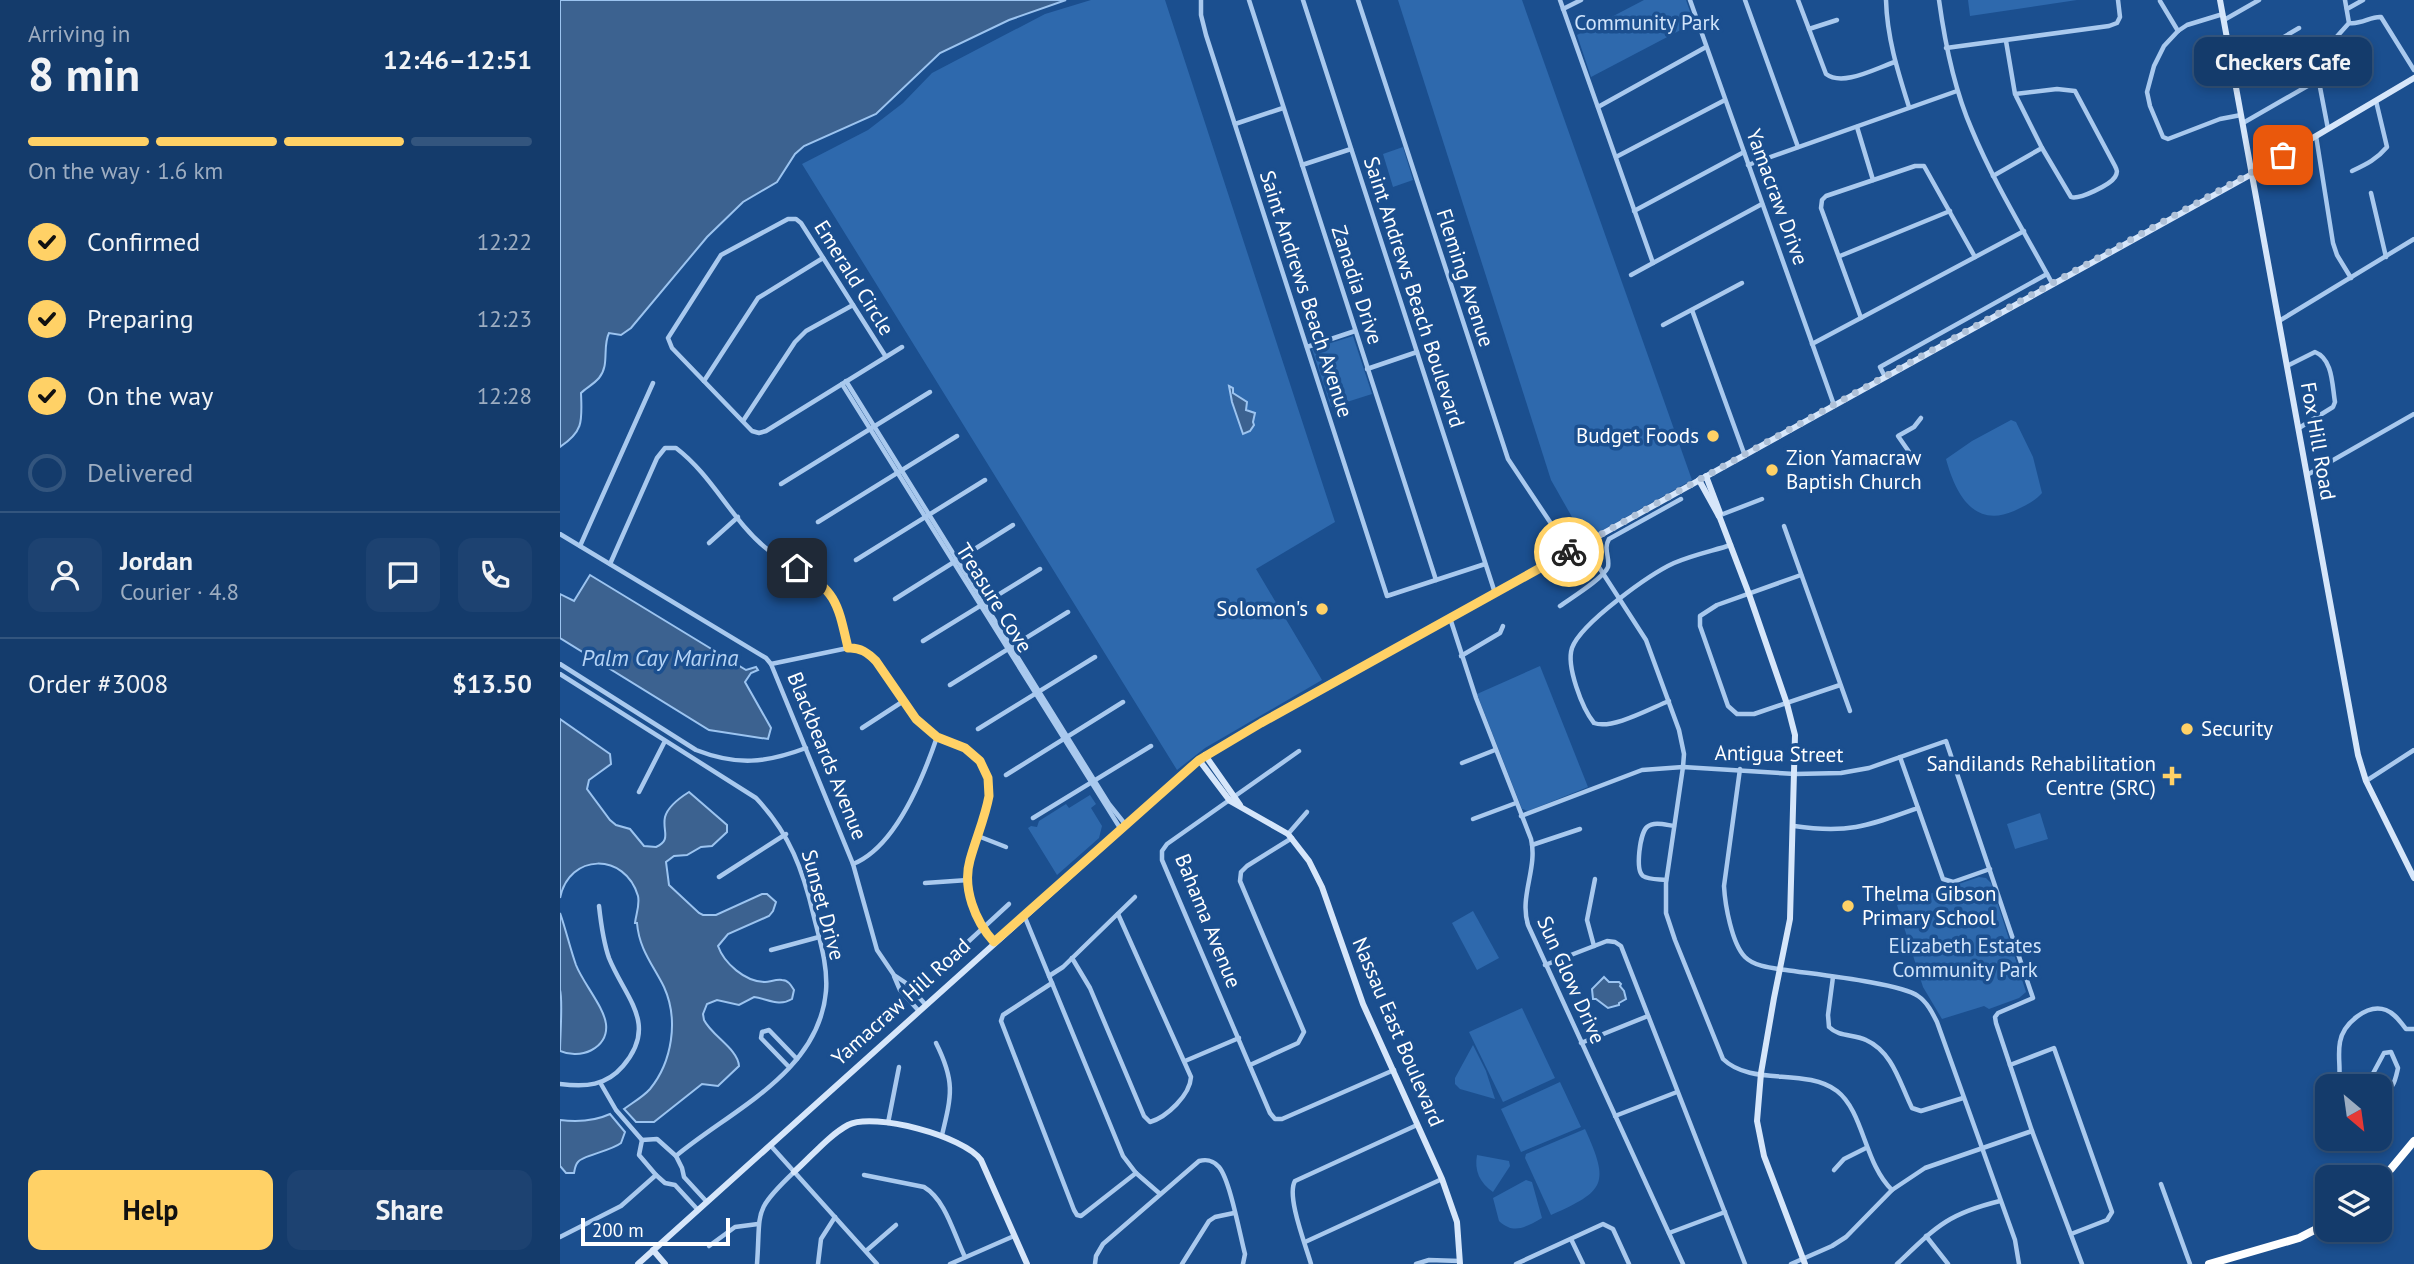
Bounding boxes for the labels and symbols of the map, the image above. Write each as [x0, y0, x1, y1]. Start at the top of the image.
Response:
park label: Community Park [1574, 9, 1720, 36]
callout: Checkers Cafe [2194, 36, 2372, 85]
street label: Yamacraw Drive [1740, 125, 1815, 269]
pin [2253, 125, 2313, 185]
street label: Saint Andrews Beach Boulevard [1358, 153, 1471, 431]
street label: Saint Andrews Beach Avenue [1254, 167, 1359, 421]
street label: Fleming Avenue [1430, 205, 1501, 350]
street label: Emerald Circle [808, 215, 900, 340]
street label: Zanadia Drive [1326, 222, 1389, 348]
street label: Fox Hill Road [2295, 380, 2342, 502]
place label: Budget Foods [1576, 422, 1699, 449]
marker: Budget Foods [1705, 428, 1721, 444]
place label: Zion Yamacraw Baptish Church [1786, 444, 1922, 495]
marker: Zion Yamacraw Baptish Church [1764, 462, 1780, 478]
courier [1534, 517, 1604, 587]
pin [767, 538, 827, 598]
street label: Treasure Cove [950, 538, 1039, 658]
place label: Solomon's [1216, 595, 1308, 622]
marker: Solomon's [1314, 601, 1330, 617]
water label: Palm Cay Marina [582, 643, 738, 672]
street label: Blackbeards Avenue [782, 668, 873, 844]
place label: Security [2201, 715, 2273, 742]
marker: Security [2179, 721, 2195, 737]
street label: Antigua Street [1714, 739, 1844, 768]
place label: Sandilands Rehabilitation Centre (SRC) [1926, 750, 2156, 801]
marker: Sandilands Rehabilitation Centre (SRC) [2162, 766, 2182, 786]
street label: Sunset Drive [796, 847, 851, 963]
street label: Bahama Avenue [1169, 850, 1248, 992]
place label: Thelma Gibson Primary School [1862, 880, 1996, 931]
marker: Thelma Gibson Primary School [1840, 898, 1856, 914]
street label: Sun Glow Drive [1531, 912, 1612, 1048]
street label: Yamacraw Hill Road [826, 932, 976, 1071]
park label: Elizabeth Estates Community Park [1888, 932, 2042, 983]
street label: Nassau East Boulevard [1346, 933, 1451, 1130]
north arrow [2315, 1074, 2392, 1152]
scale bar [581, 1215, 730, 1247]

